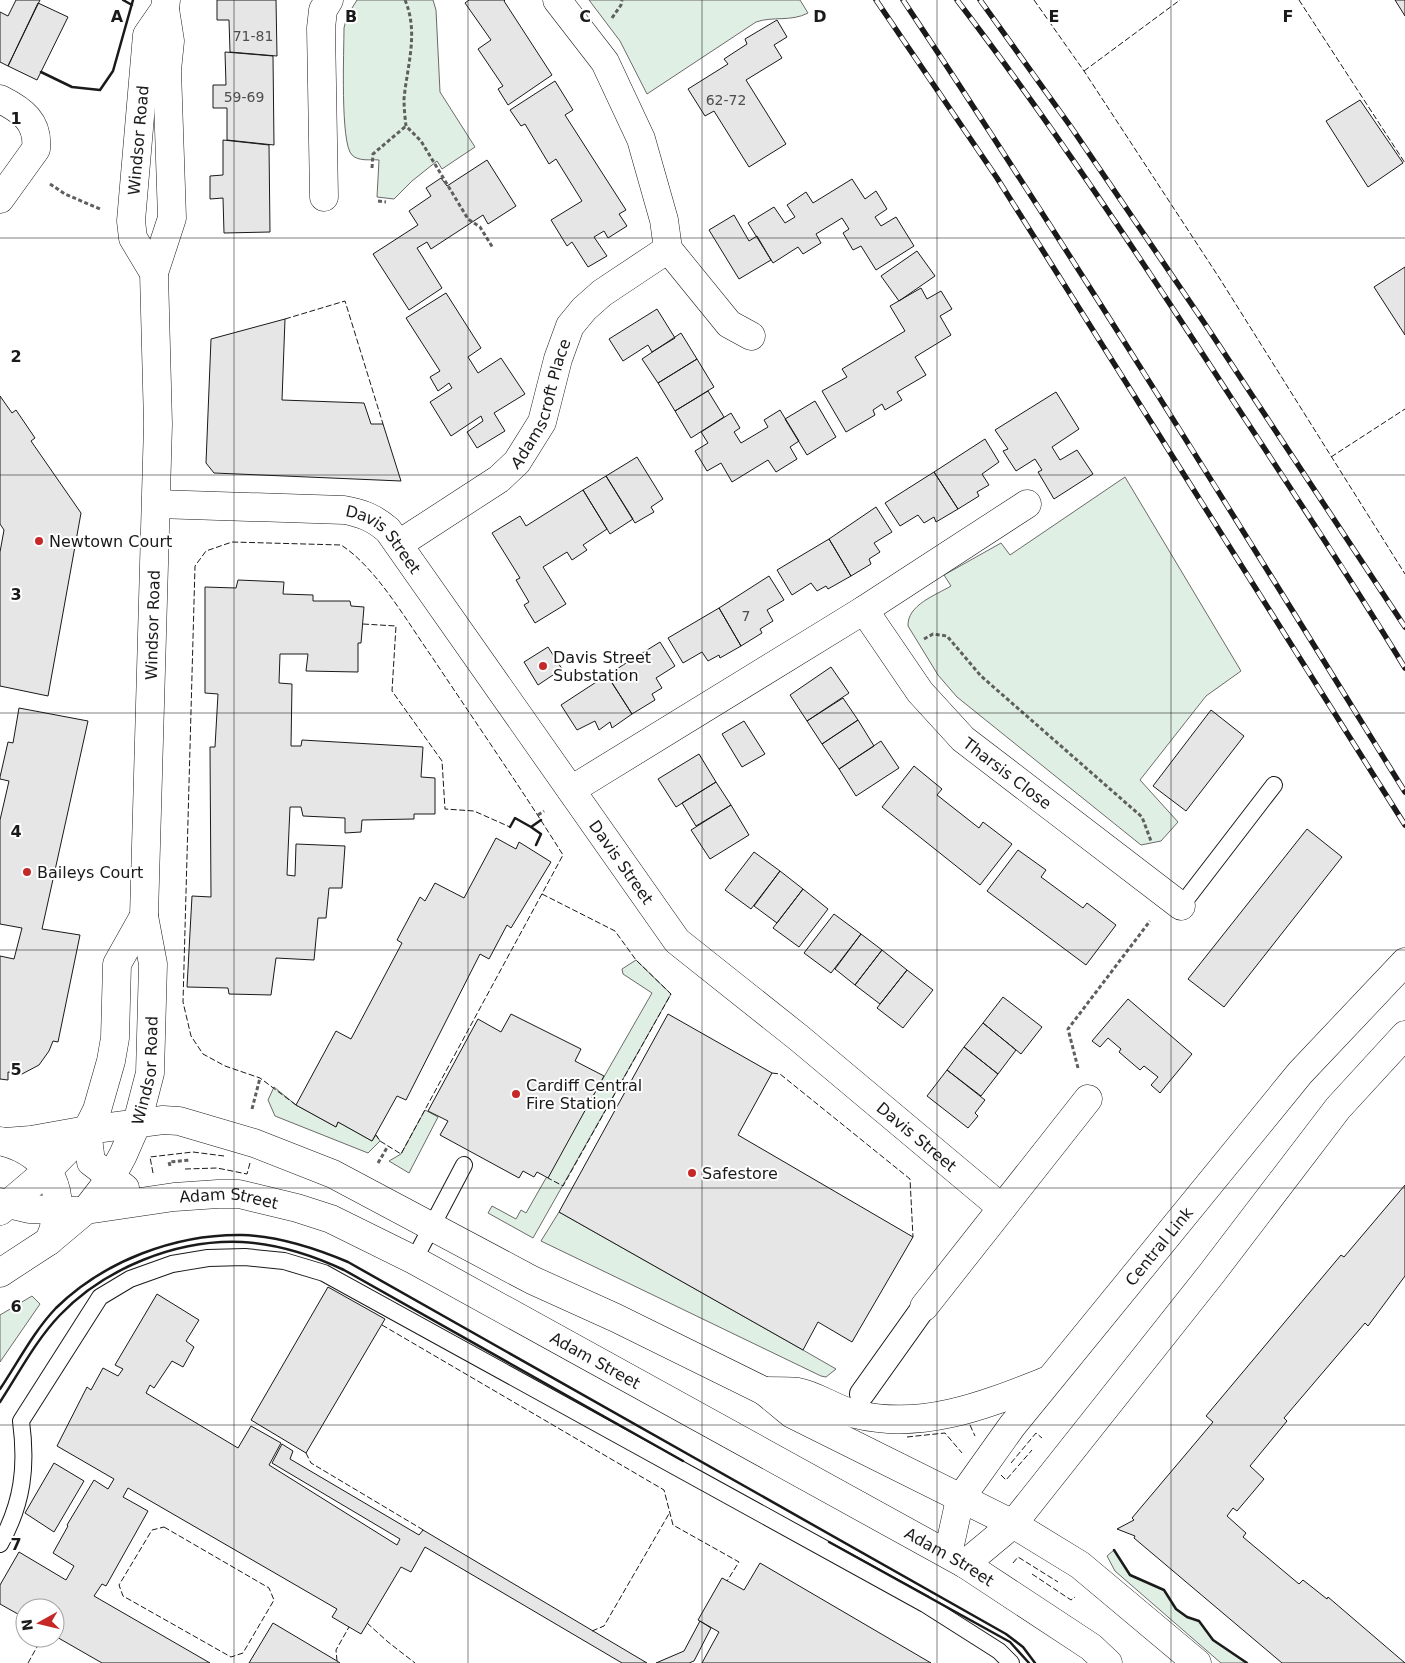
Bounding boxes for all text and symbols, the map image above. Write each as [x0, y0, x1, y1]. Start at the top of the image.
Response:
text: A [111, 7, 124, 26]
text: B [345, 7, 357, 26]
text: C [579, 7, 591, 26]
text: D [813, 7, 827, 26]
text: E [1049, 7, 1059, 26]
text: F [1283, 7, 1293, 26]
house number: 71-81 [233, 28, 273, 44]
street label: Windsor Road [124, 85, 152, 196]
house number: 59-69 [224, 89, 264, 105]
house number: 62-72 [706, 92, 746, 108]
text: 1 [10, 109, 22, 128]
street label: Adamscroft Place [507, 336, 574, 473]
text: 2 [10, 347, 22, 366]
street label: Davis Street [344, 501, 425, 577]
place label: Newtown Court [49, 532, 172, 551]
marker: Newtown Court [33, 535, 45, 547]
street label: Windsor Road [141, 570, 163, 680]
text: 3 [10, 585, 22, 604]
house number: 7 [742, 608, 750, 624]
place label: Davis Street Substation [553, 648, 651, 685]
marker: Davis Street Substation [537, 660, 549, 672]
street label: Tharsis Close [959, 733, 1055, 813]
street label: Davis Street [585, 816, 657, 908]
text: 4 [10, 822, 22, 841]
place label: Baileys Court [37, 863, 143, 882]
marker: Baileys Court [21, 866, 33, 878]
street label: Windsor Road [127, 1016, 161, 1127]
text: 5 [10, 1060, 22, 1079]
place label: Cardiff Central Fire Station [526, 1076, 642, 1113]
marker: Cardiff Central Fire Station [510, 1088, 522, 1100]
street label: Davis Street [873, 1098, 960, 1175]
place label: Safestore [702, 1164, 778, 1183]
marker: Safestore [686, 1167, 698, 1179]
street label: Adam Street [179, 1184, 280, 1213]
street label: Central Link [1121, 1202, 1197, 1289]
text: 6 [10, 1297, 22, 1316]
street label: Adam Street [547, 1328, 644, 1393]
street label: Adam Street [902, 1523, 998, 1590]
text: 7 [10, 1535, 22, 1554]
north arrow [15, 1598, 65, 1648]
text: N [18, 1618, 36, 1632]

